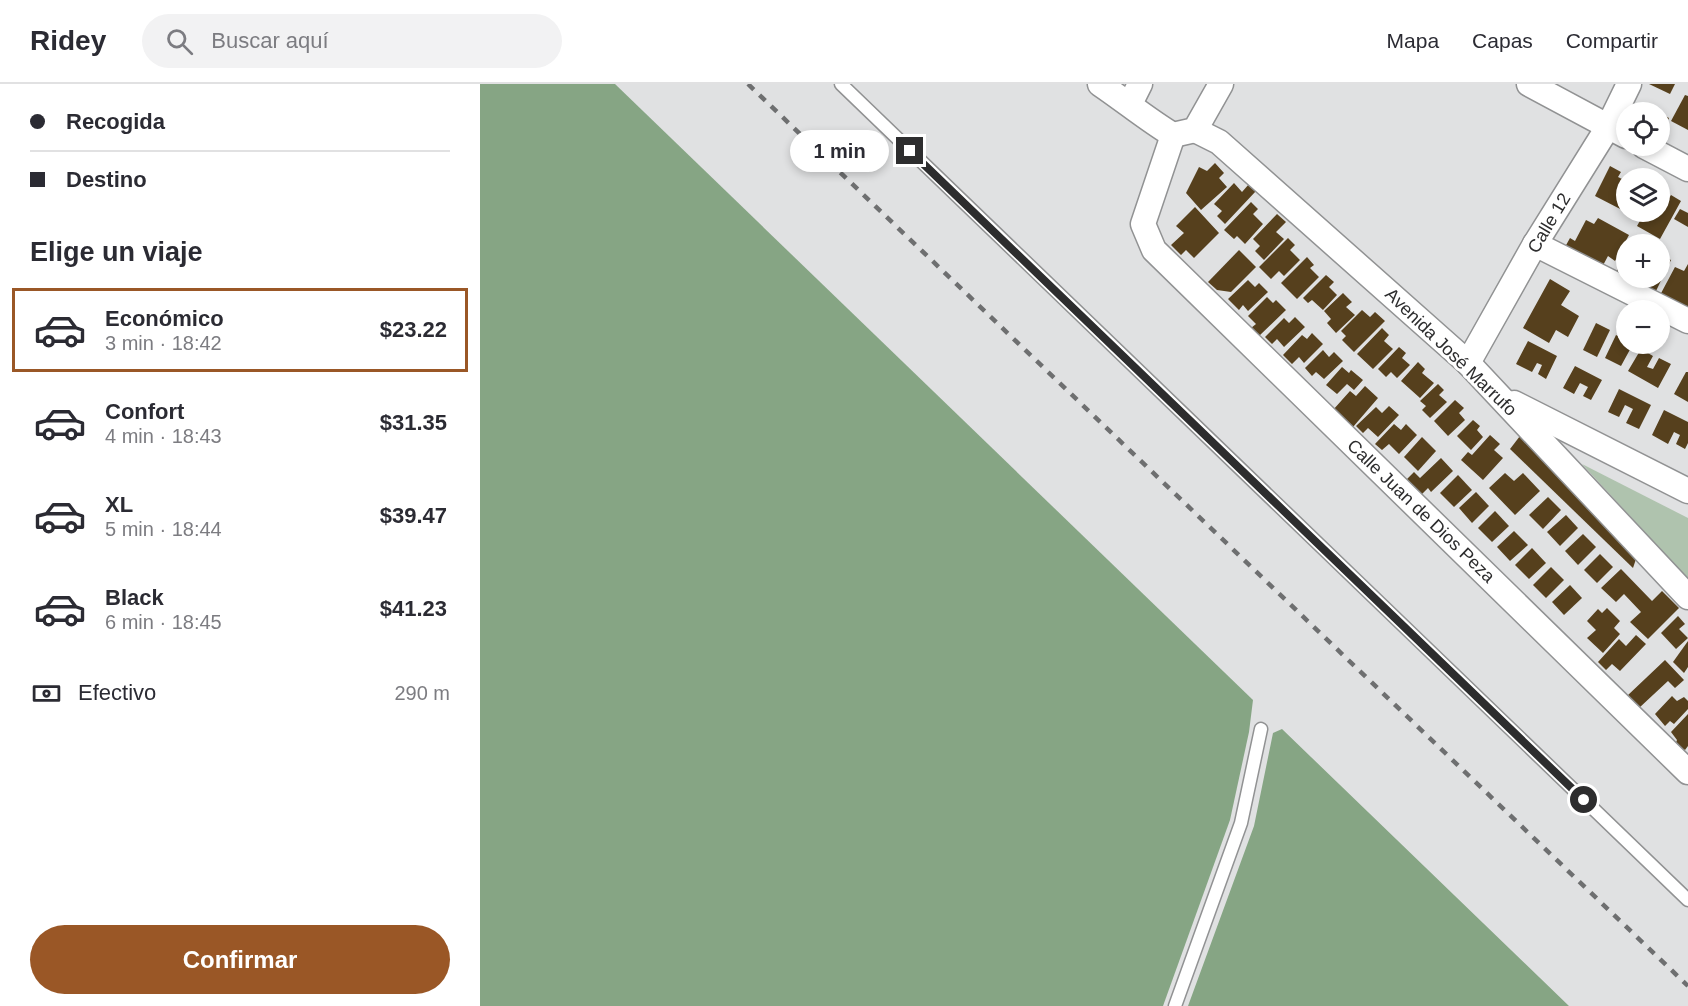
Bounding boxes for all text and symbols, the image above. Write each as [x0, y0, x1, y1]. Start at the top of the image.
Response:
search box [142, 14, 562, 68]
text: Ridey [30, 25, 106, 56]
icon: search [163, 25, 196, 58]
text: Buscar aquí [211, 28, 329, 53]
text: Mapa [1387, 29, 1439, 52]
text: Capas [1472, 29, 1533, 52]
text: Compartir [1566, 29, 1658, 52]
map controls [1616, 102, 1670, 354]
button: locate [1616, 102, 1670, 156]
text: Recogida [66, 109, 165, 134]
callout: 1 min [790, 130, 889, 172]
route end [896, 137, 923, 164]
text: 1 min [813, 140, 866, 162]
text: Destino [66, 167, 147, 192]
button: layers [1616, 168, 1670, 222]
street label: Calle 12 [1523, 190, 1575, 256]
button: + [1616, 234, 1670, 288]
text: Elige un viaje [30, 237, 203, 267]
street label: Avenida José Marrufo [1381, 284, 1521, 420]
button: − [1616, 300, 1670, 354]
icon: car [33, 303, 87, 357]
text: Económico [105, 306, 224, 331]
text: $23.22 [380, 317, 447, 342]
text: 3 min · 18:42 [105, 332, 222, 354]
icon: car [33, 396, 87, 450]
text: Confort [105, 399, 184, 424]
text: $31.35 [380, 410, 447, 435]
text: 4 min · 18:43 [105, 425, 222, 447]
street label: Calle Juan de Dios Peza [1343, 435, 1500, 587]
icon: car [33, 489, 87, 543]
text: XL [105, 492, 133, 517]
text: $39.47 [380, 503, 447, 528]
text: 5 min · 18:44 [105, 518, 222, 540]
icon: car [33, 582, 87, 636]
text: Black [105, 585, 164, 610]
text: $41.23 [380, 596, 447, 621]
text: 6 min · 18:45 [105, 611, 222, 633]
icon: cash [30, 677, 63, 710]
text: Efectivo [78, 680, 156, 705]
text: 290 m [394, 682, 450, 704]
route start [1570, 786, 1597, 813]
button: Confirmar [30, 925, 450, 994]

